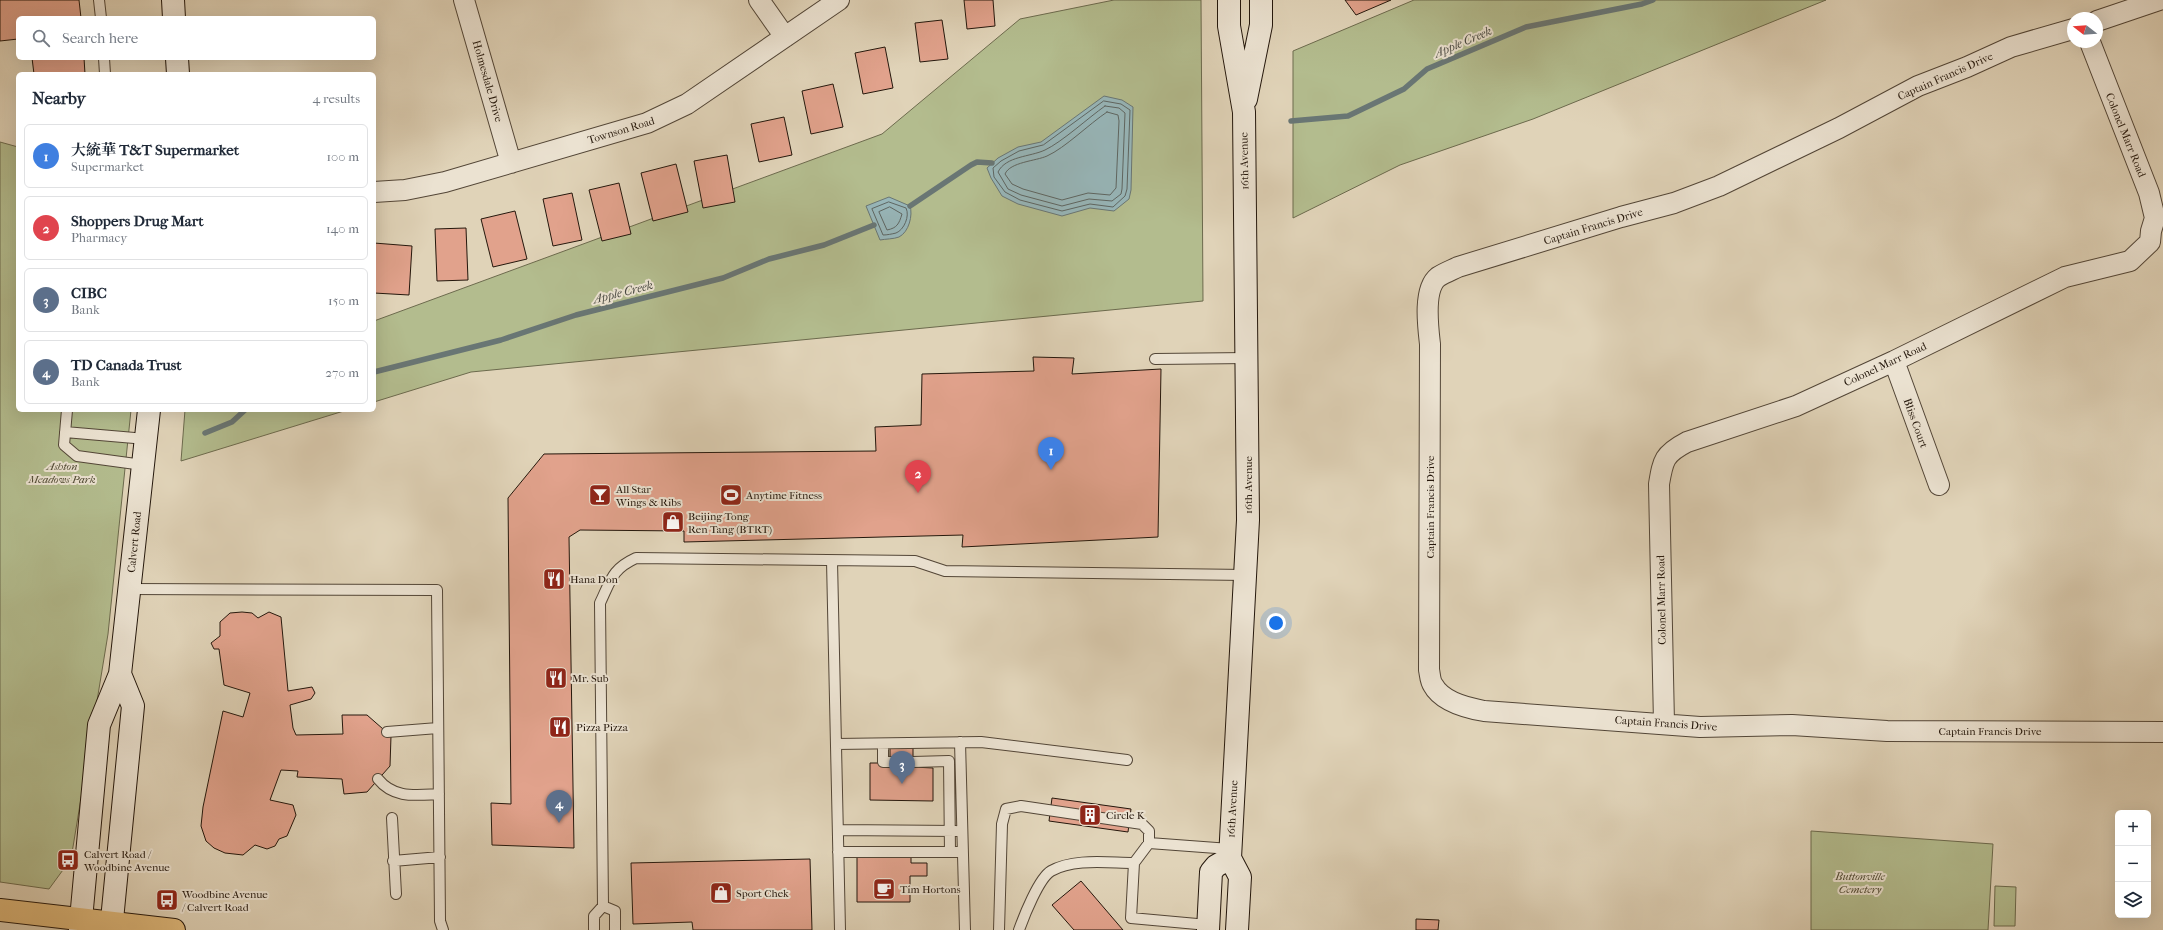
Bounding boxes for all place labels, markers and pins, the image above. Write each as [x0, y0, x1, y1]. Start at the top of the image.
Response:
pin: 1 [1038, 437, 1064, 470]
pin: 2 [905, 460, 931, 493]
bar icon: All Star Wings & Ribs [587, 482, 613, 508]
sports icon: Anytime Fitness [718, 482, 744, 508]
place label: All Star Wings & Ribs [615, 483, 681, 509]
place label: Anytime Fitness [745, 489, 822, 502]
shop icon: Beijing Tong Ren Tang (BTRT) [660, 509, 686, 535]
place label: Beijing Tong Ren Tang (BTRT) [688, 510, 772, 536]
restaurant icon: Hana Don [541, 566, 567, 592]
place label: Hana Don [570, 573, 619, 586]
restaurant icon: Mr. Sub [543, 665, 569, 691]
place label: Mr. Sub [572, 672, 609, 685]
restaurant icon: Pizza Pizza [547, 714, 573, 740]
place label: Pizza Pizza [576, 721, 629, 734]
pin: 3 [889, 751, 915, 784]
pin: 4 [546, 790, 572, 823]
building icon: Circle K [1077, 802, 1103, 828]
place label: Circle K [1106, 809, 1146, 822]
bus stop icon: Calvert Road / Woodbine Avenue [55, 847, 81, 873]
place label: Calvert Road / Woodbine Avenue [83, 848, 170, 874]
cafe icon: Tim Hortons [871, 876, 897, 902]
shop icon: Sport Chek [708, 880, 734, 906]
place label: Tim Hortons [900, 883, 961, 896]
bus stop icon: Woodbine Avenue / Calvert Road [154, 887, 180, 913]
place label: Sport Chek [736, 887, 789, 900]
place label: Woodbine Avenue / Calvert Road [181, 888, 268, 914]

